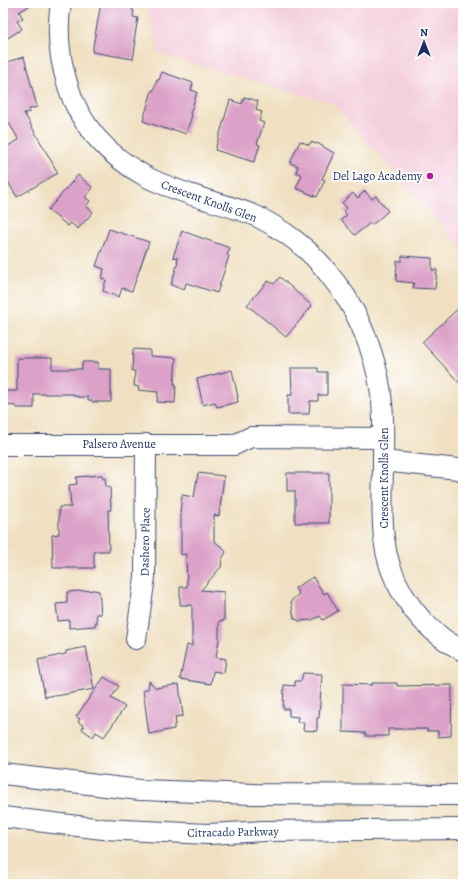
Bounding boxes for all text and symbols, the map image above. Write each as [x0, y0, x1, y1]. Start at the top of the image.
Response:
north arrow [404, 22, 444, 62]
text: N [420, 25, 428, 40]
place label: Del Lago Academy [333, 168, 423, 184]
marker: Del Lago Academy [425, 171, 435, 181]
street label: Crescent Knolls Glen [159, 176, 260, 226]
street label: Crescent Knolls Glen [376, 427, 392, 529]
street label: Palsero Avenue [82, 436, 156, 452]
street label: Dashero Place [136, 507, 154, 577]
street label: Citracado Parkway [187, 823, 280, 841]

